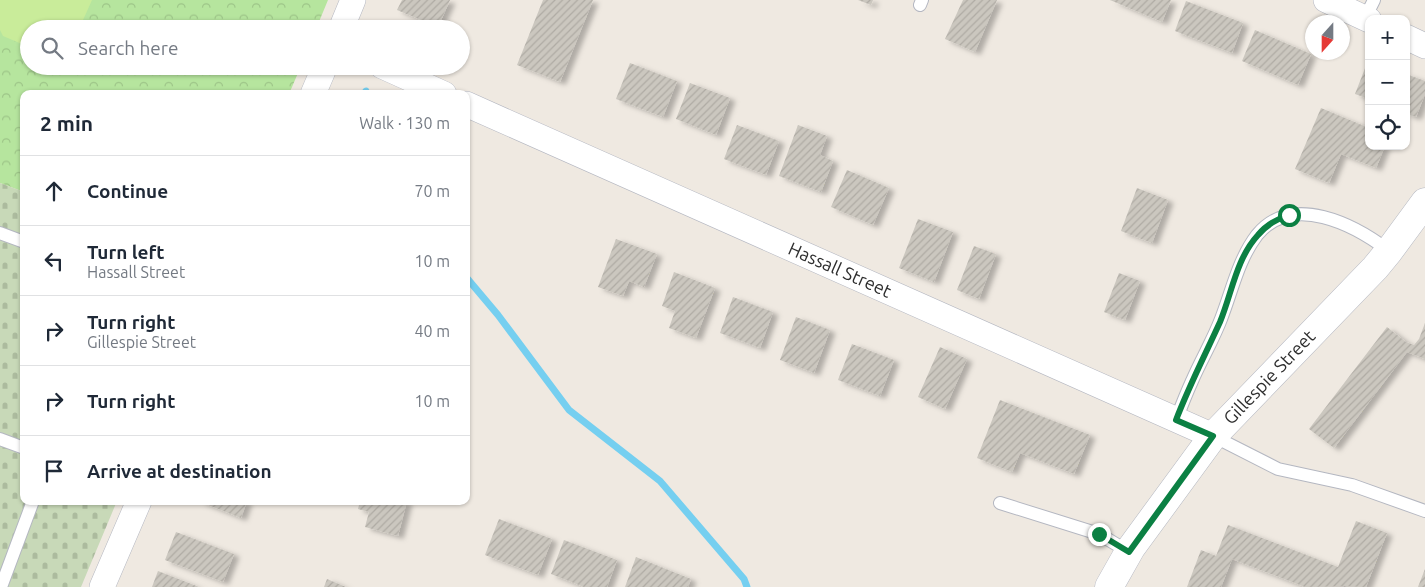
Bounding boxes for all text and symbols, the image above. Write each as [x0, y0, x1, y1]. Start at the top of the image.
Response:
north arrow [1305, 15, 1350, 60]
map controls [1365, 15, 1410, 150]
button: + [1365, 15, 1410, 60]
search box [20, 20, 470, 75]
icon: search [38, 34, 66, 62]
text: Search here [78, 37, 178, 59]
button: − [1365, 60, 1410, 105]
button: locate [1365, 105, 1410, 150]
text: 2 min [40, 111, 93, 135]
text: Walk · 130 m [359, 114, 450, 132]
icon: ahead [40, 177, 68, 205]
text: Continue [87, 180, 168, 202]
text: 70 m [414, 182, 450, 200]
route start [1278, 204, 1301, 227]
street label: Hassall Street [786, 238, 895, 301]
text: Turn left [87, 241, 165, 263]
icon: left [40, 247, 68, 275]
text: 10 m [414, 252, 450, 270]
text: Hassall Street [87, 263, 185, 281]
text: Turn right [87, 311, 175, 333]
icon: right [40, 317, 68, 345]
text: 40 m [414, 322, 450, 340]
street label: Gillespie Street [1219, 326, 1319, 428]
text: Gillespie Street [87, 333, 196, 351]
icon: right [40, 387, 68, 415]
text: Turn right [87, 390, 175, 412]
text: 10 m [414, 392, 450, 410]
icon: arrive [40, 457, 68, 485]
text: Arrive at destination [87, 460, 272, 482]
route end [1088, 523, 1111, 546]

